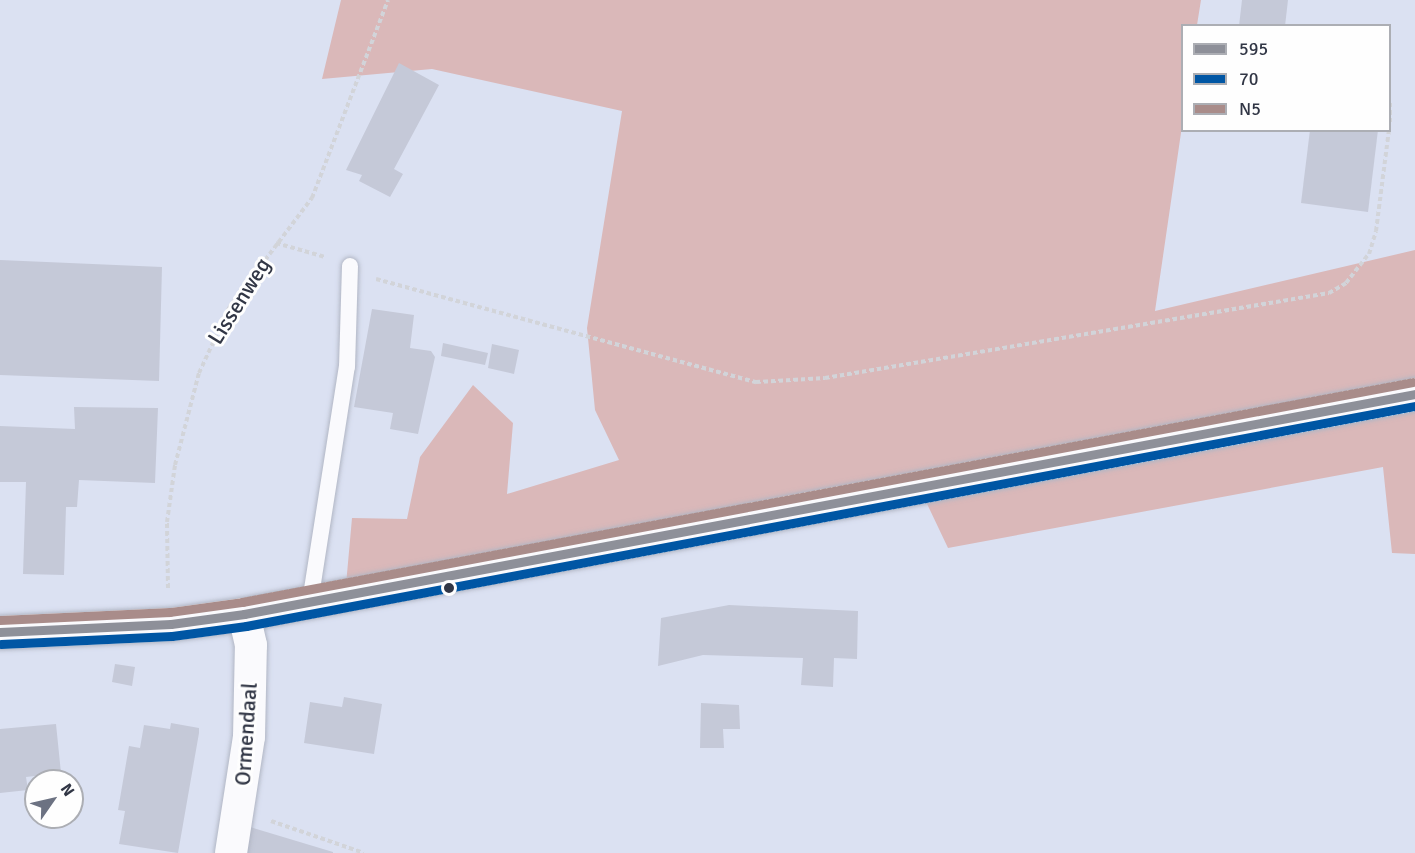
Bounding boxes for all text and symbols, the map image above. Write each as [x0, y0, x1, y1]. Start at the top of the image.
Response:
legend [1181, 24, 1391, 132]
text: 595 [1239, 38, 1268, 60]
text: 70 [1239, 68, 1258, 90]
text: N5 [1239, 98, 1261, 120]
street label: Lissenweg [202, 253, 276, 349]
unlabelled marker [443, 582, 455, 594]
street label: Ormendaal [229, 681, 263, 787]
north arrow [24, 769, 84, 829]
text: N [56, 780, 79, 800]

